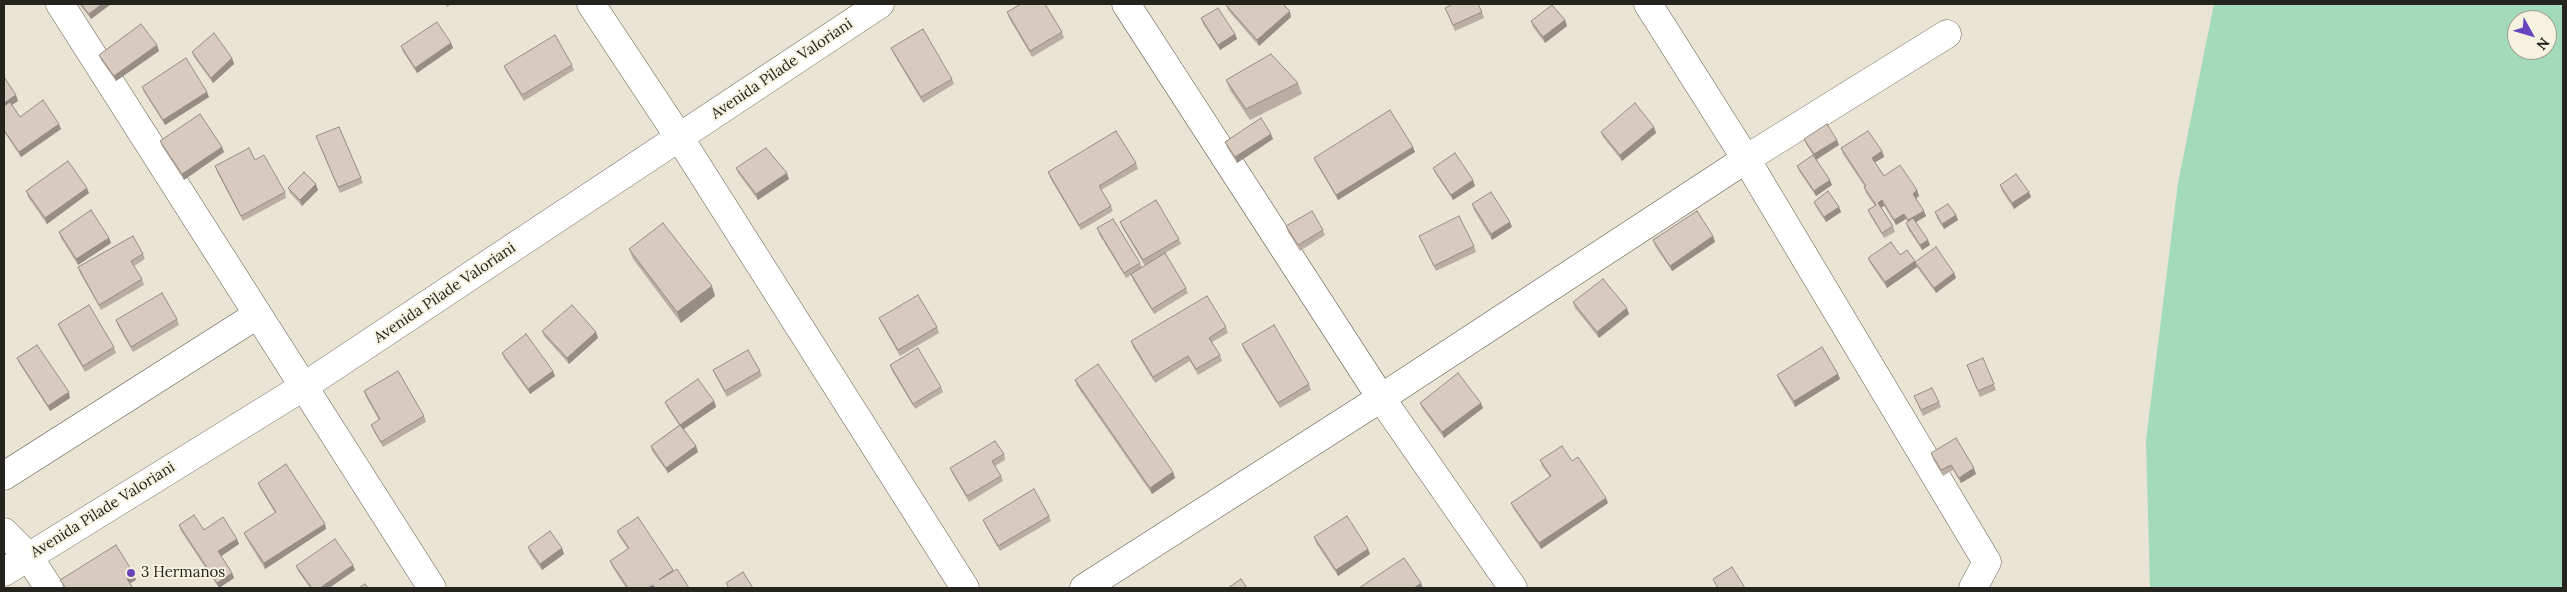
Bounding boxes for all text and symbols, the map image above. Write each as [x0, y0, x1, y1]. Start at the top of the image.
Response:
north arrow [2507, 10, 2557, 60]
street label: Avenida Pilade Valoriani [708, 15, 856, 123]
text: N [2532, 34, 2553, 54]
street label: Avenida Pilade Valoriani [371, 239, 519, 347]
street label: Avenida Pilade Valoriani [28, 458, 178, 562]
place label: 3 Hermanos [141, 564, 225, 582]
marker: 3 Hermanos [125, 567, 137, 579]

